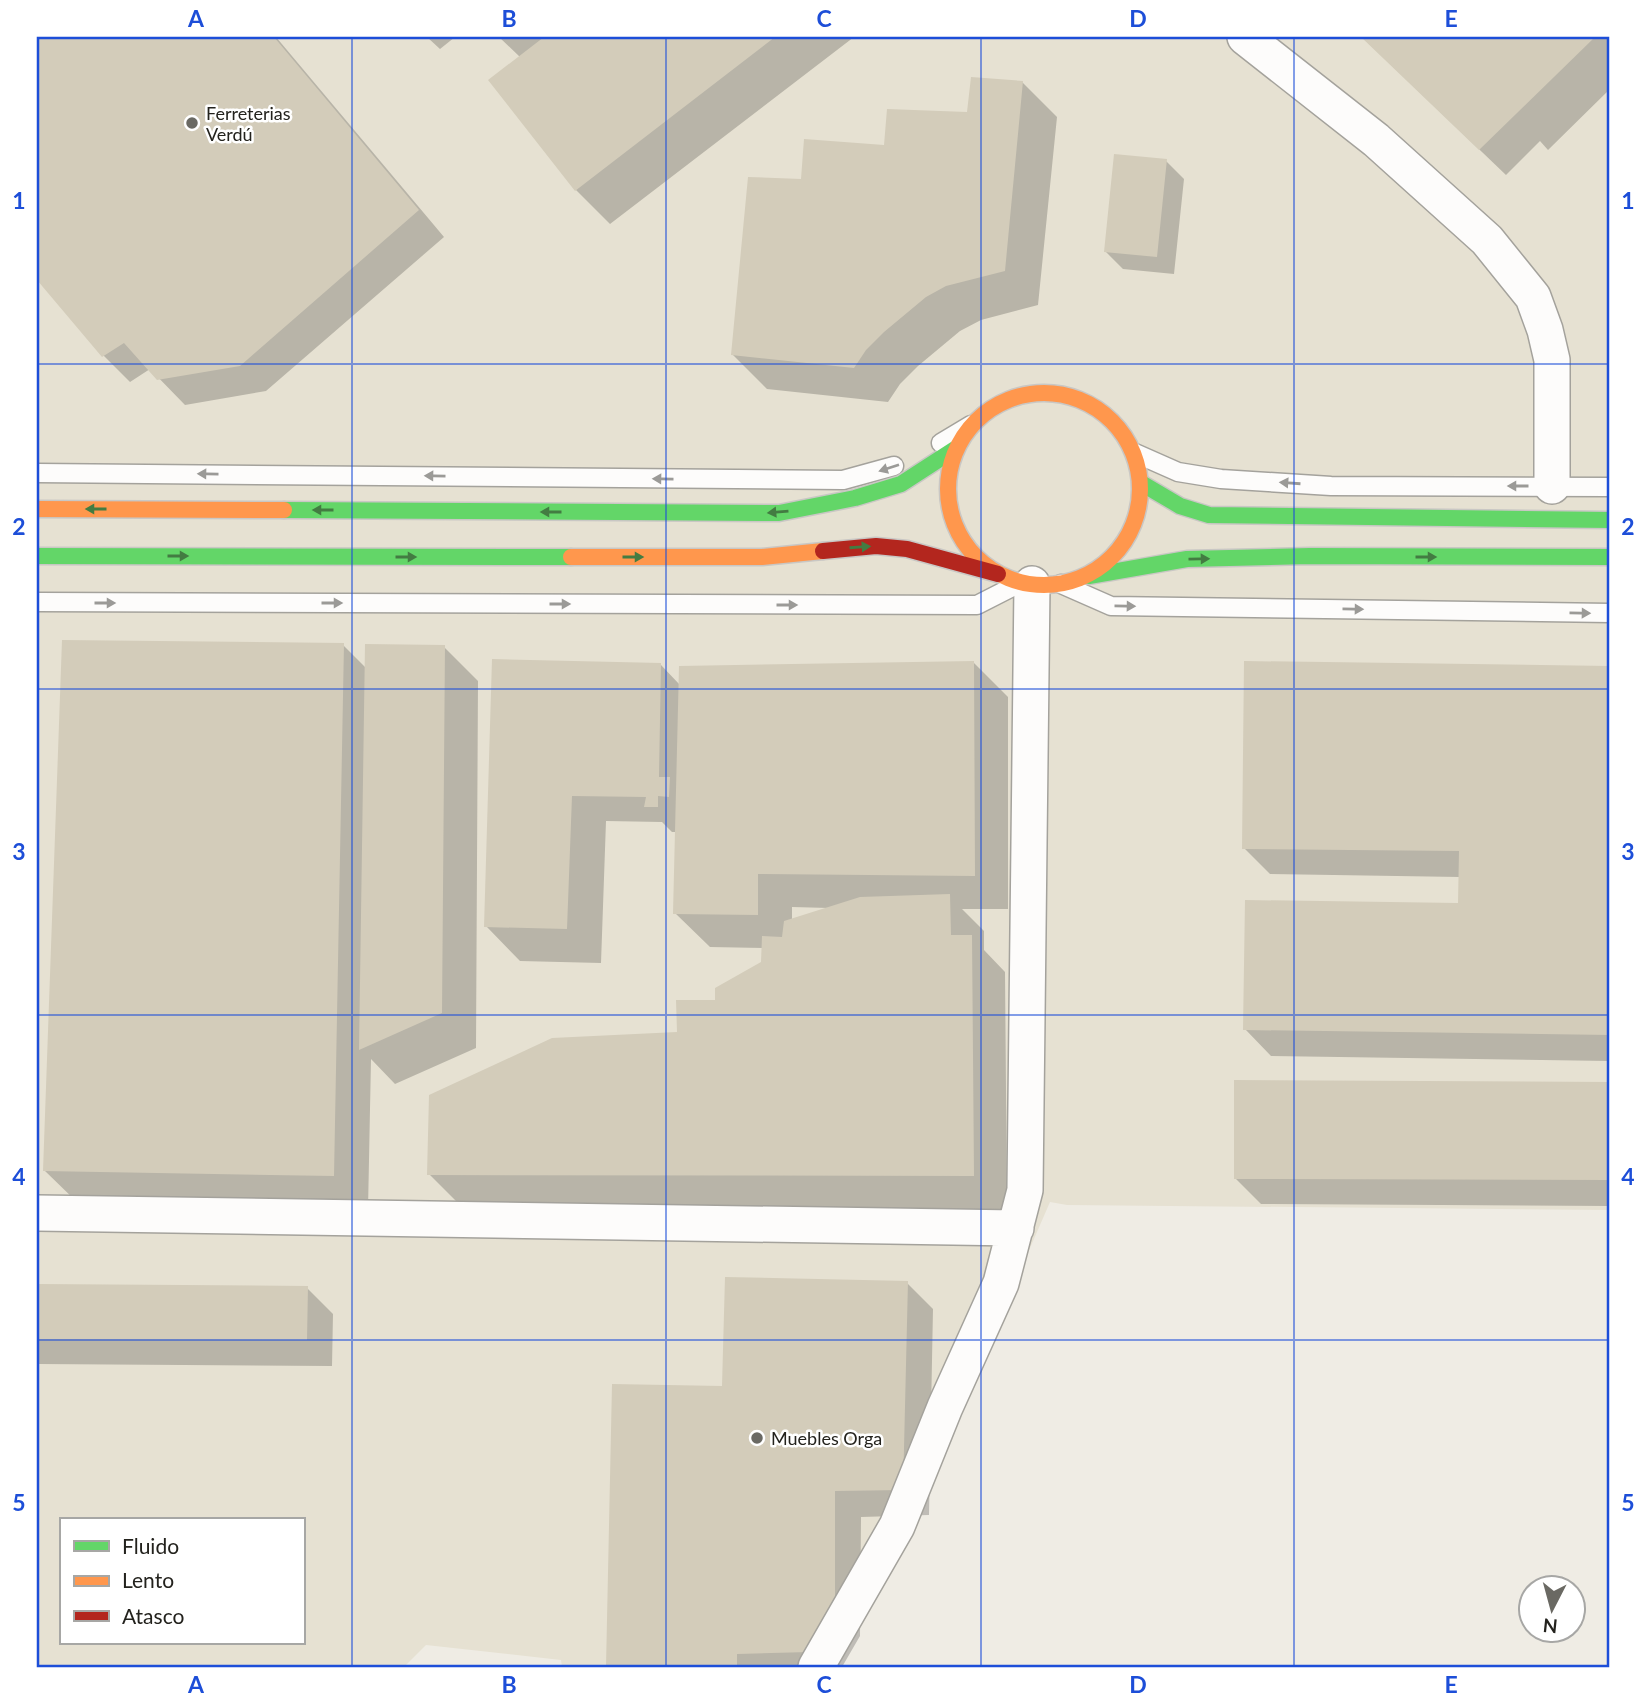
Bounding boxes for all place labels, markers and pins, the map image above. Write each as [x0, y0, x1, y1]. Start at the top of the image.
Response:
place label: Ferreterias Verdú [206, 102, 291, 145]
marker: Ferreterias Verdú [184, 115, 200, 131]
place label: Muebles Orga [771, 1427, 882, 1449]
marker: Muebles Orga [749, 1430, 765, 1446]

